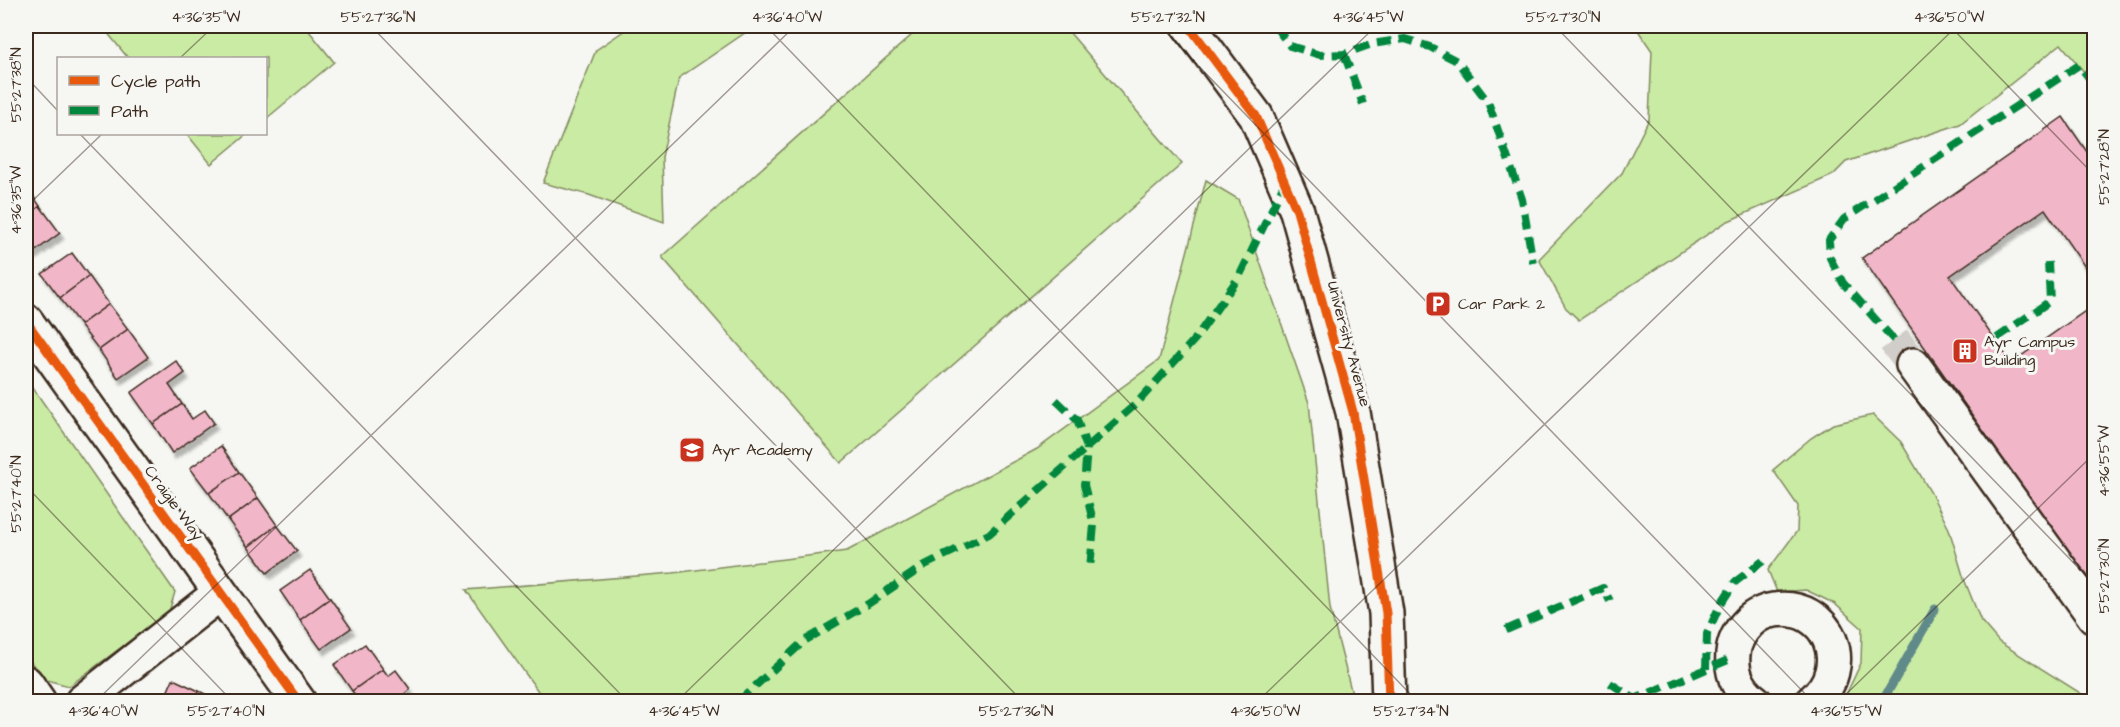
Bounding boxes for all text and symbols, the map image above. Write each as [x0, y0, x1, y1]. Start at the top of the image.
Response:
text: 4°36'35"W [172, 7, 240, 28]
text: 55°27'36"N [341, 7, 415, 28]
text: 4°36'40"W [752, 7, 822, 28]
text: 55°27'32"N [1131, 7, 1205, 28]
text: 4°36'45"W [1332, 7, 1404, 28]
text: 55°27'30"N [1526, 7, 1600, 28]
text: 4°36'50"W [1914, 7, 1984, 28]
text: 55°27'38"N [6, 47, 27, 123]
legend [57, 57, 267, 135]
text: Cycle path [111, 69, 200, 95]
text: Path [111, 99, 148, 124]
text: 55°27'28"N [2094, 129, 2115, 205]
text: 4°36'35"W [6, 166, 27, 234]
street label: University Avenue [1321, 279, 1376, 410]
parking icon: Car Park 2 [1423, 289, 1453, 319]
place label: Car Park 2 [1458, 293, 1545, 315]
place label: Ayr Campus Building [1984, 331, 2075, 372]
building icon: Ayr Campus Building [1950, 336, 1980, 366]
text: 4°36'55"W [2094, 425, 2115, 497]
school or university icon: Ayr Academy [677, 435, 707, 465]
place label: Ayr Academy [712, 439, 813, 462]
text: 55°27'40"N [6, 455, 27, 533]
street label: Craigie Way [138, 461, 209, 546]
text: 55°27'30"N [2094, 539, 2115, 613]
text: 4°36'40"W [68, 701, 138, 722]
text: 55°27'40"N [187, 701, 265, 722]
text: 4°36'45"W [648, 701, 720, 722]
text: 55°27'36"N [979, 701, 1053, 722]
text: 4°36'50"W [1230, 701, 1300, 722]
text: 55°27'34"N [1373, 701, 1449, 722]
text: 4°36'55"W [1810, 701, 1882, 722]

